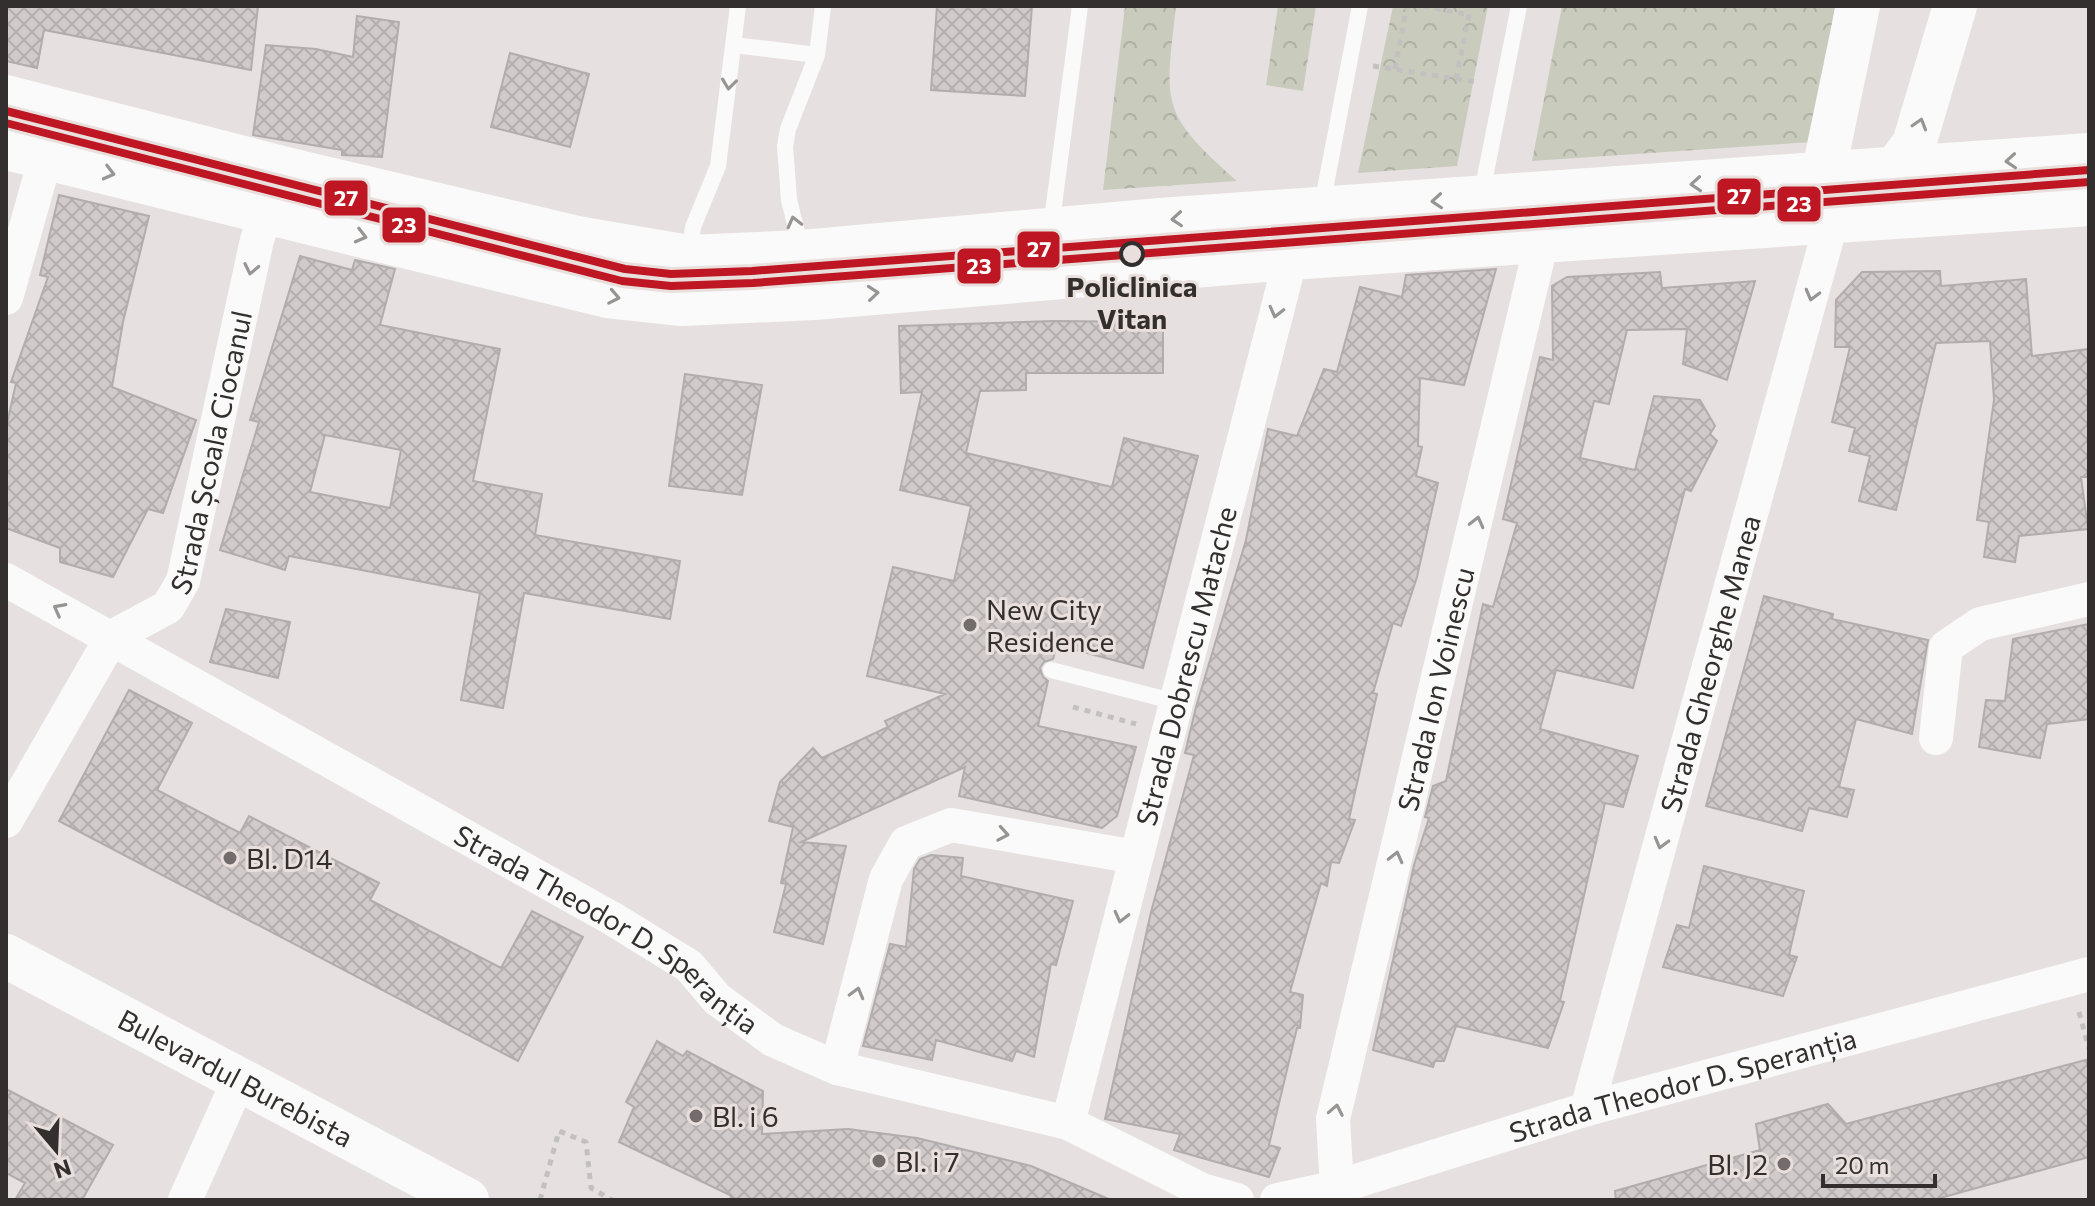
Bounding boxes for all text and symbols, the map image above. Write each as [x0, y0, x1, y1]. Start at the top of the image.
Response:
one-way arrow [721, 77, 738, 90]
one-way arrow [1911, 118, 1927, 132]
one-way arrow [2004, 152, 2017, 169]
one-way arrow [102, 163, 115, 180]
one-way arrow [1689, 175, 1702, 192]
line badge: 27 [1716, 177, 1762, 216]
line badge: 27 [323, 179, 369, 217]
text: 27 [1727, 182, 1751, 209]
text: 27 [334, 184, 358, 211]
line badge: 23 [1776, 185, 1822, 223]
text: 23 [1786, 190, 1812, 217]
one-way arrow [1430, 193, 1443, 210]
line badge: 23 [381, 206, 427, 244]
one-way arrow [1170, 210, 1183, 227]
text: 23 [391, 211, 417, 238]
one-way arrow [787, 216, 804, 230]
one-way arrow [354, 226, 368, 243]
line badge: 27 [1016, 230, 1061, 269]
text: 27 [1027, 235, 1051, 262]
marker: Policlinica Vitan [1120, 242, 1144, 266]
line badge: 23 [956, 247, 1002, 285]
text: 23 [966, 252, 992, 279]
one-way arrow [243, 262, 260, 275]
place label: Policlinica Vitan [1066, 269, 1198, 335]
one-way arrow [867, 284, 880, 301]
one-way arrow [607, 288, 620, 305]
one-way arrow [1805, 288, 1821, 302]
one-way arrow [1269, 305, 1286, 319]
street label: Strada Școala Ciocanul [162, 307, 258, 600]
street label: Strada Dobrescu Matache [1128, 503, 1243, 829]
street label: Strada Gheorghe Manea [1653, 511, 1767, 816]
one-way arrow [1468, 516, 1485, 530]
street label: Strada Ion Voinescu [1390, 564, 1481, 814]
place label: New City Residence [986, 592, 1114, 658]
one-way arrow [52, 603, 67, 618]
marker: New City Residence [961, 616, 979, 634]
street label: Strada Theodor D. Speranția [449, 817, 765, 1041]
one-way arrow [996, 824, 1010, 841]
one-way arrow [1653, 835, 1670, 849]
place label: Bl. D14 [246, 841, 333, 875]
marker: Bl. D14 [221, 849, 239, 867]
one-way arrow [1387, 850, 1404, 864]
one-way arrow [1113, 909, 1130, 923]
one-way arrow [847, 986, 864, 1000]
street label: Bulevardul Burebista [113, 1002, 359, 1154]
street label: Strada Theodor D. Speranția [1505, 1020, 1860, 1149]
place label: Bl. i 6 [712, 1099, 779, 1133]
one-way arrow [1326, 1103, 1343, 1116]
marker: Bl. i 6 [687, 1107, 705, 1125]
north arrow [16, 1110, 96, 1190]
scale bar [1823, 1138, 1935, 1188]
place label: Bl. i 7 [895, 1144, 960, 1178]
place label: Bl. J2 [1707, 1147, 1768, 1181]
text: 20 m [1835, 1150, 1889, 1179]
marker: Bl. i 7 [870, 1152, 888, 1170]
text: N [50, 1154, 75, 1185]
marker: Bl. J2 [1775, 1155, 1793, 1173]

